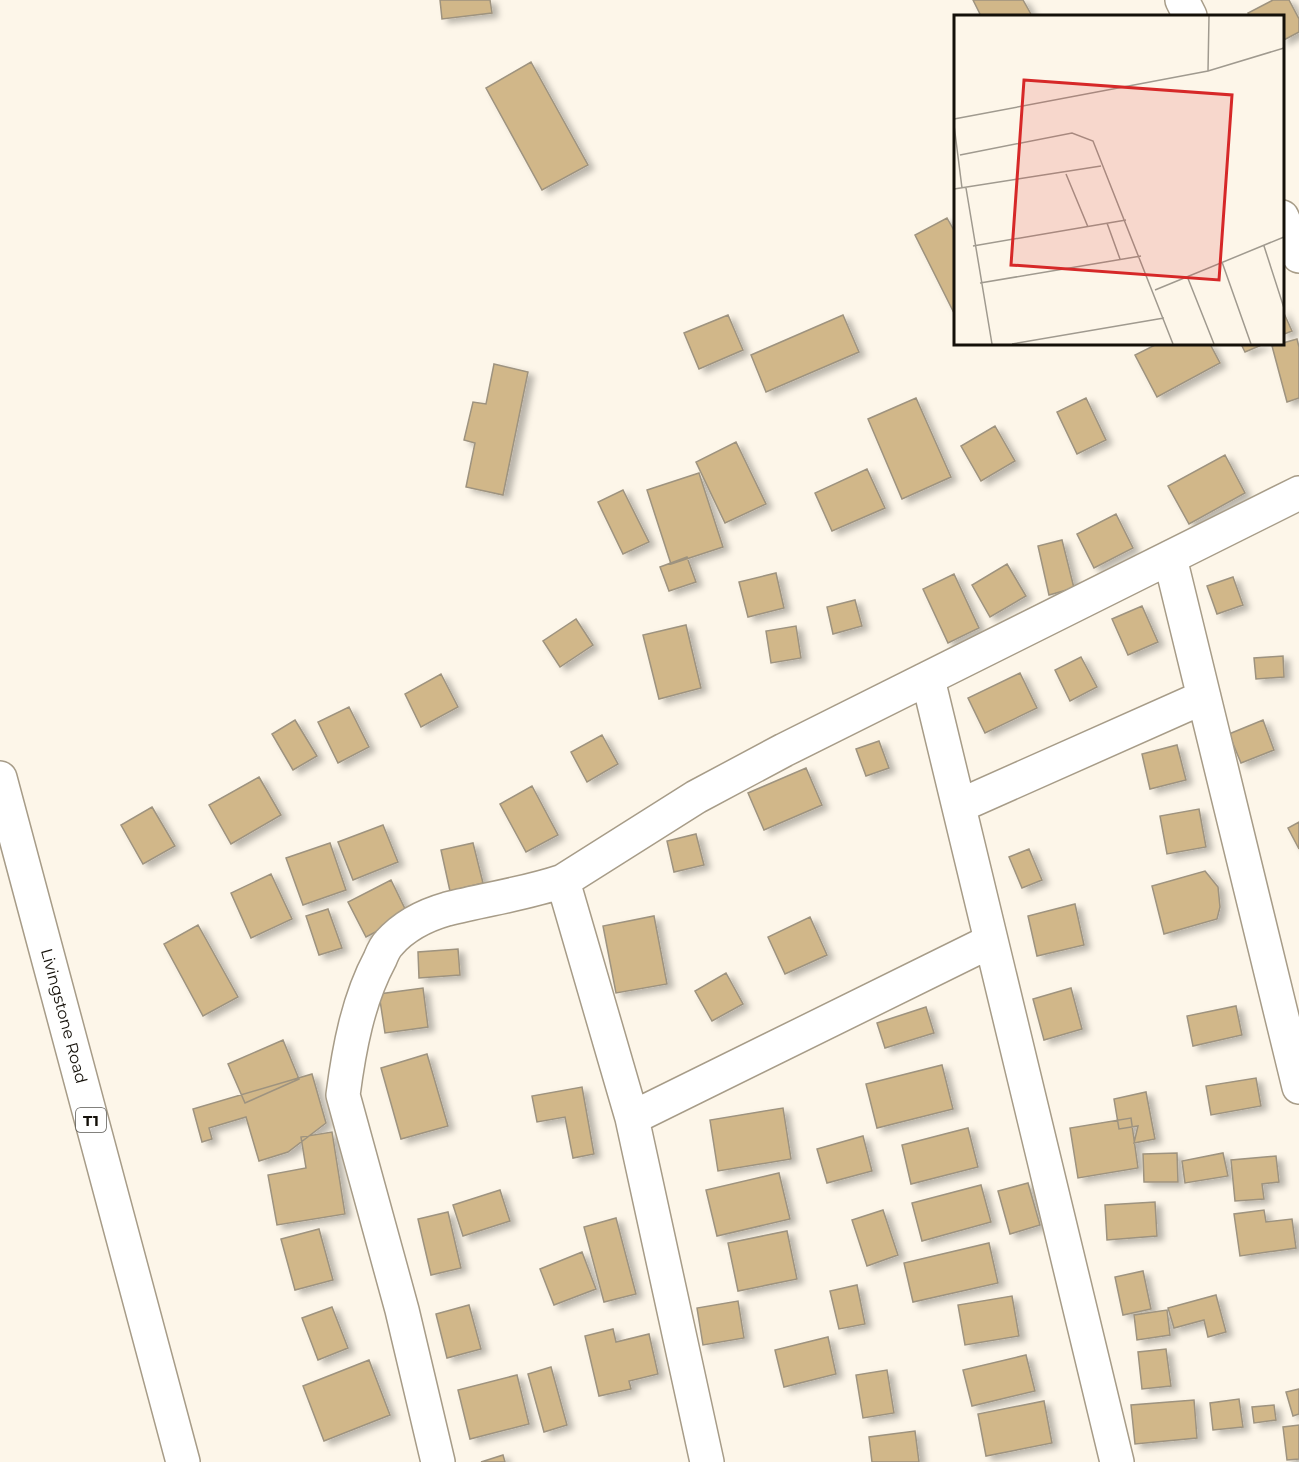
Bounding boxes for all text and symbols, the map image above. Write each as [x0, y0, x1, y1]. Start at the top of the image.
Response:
inset map [954, 15, 1284, 345]
street label: Livingstone Road [37, 946, 91, 1086]
road number: T1 [76, 1108, 106, 1132]

